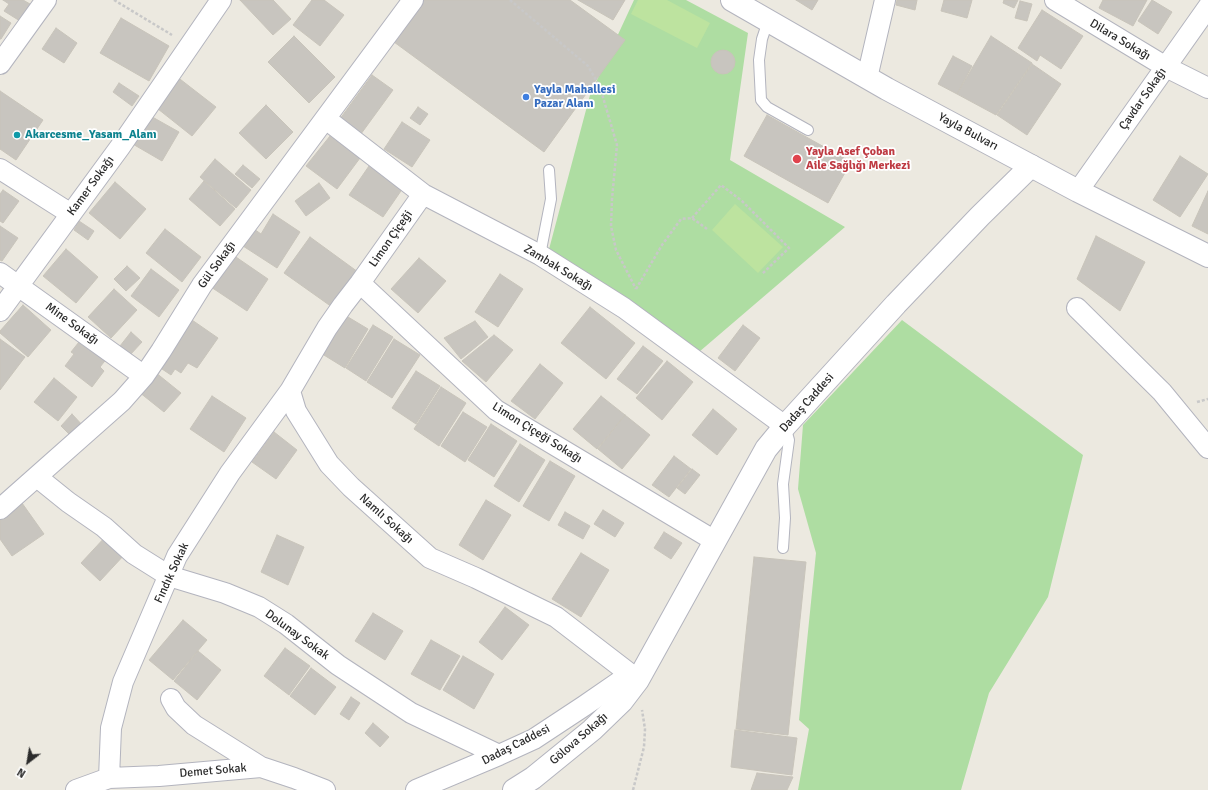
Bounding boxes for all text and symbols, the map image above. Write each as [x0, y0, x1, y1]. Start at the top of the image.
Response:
street label: Dilara Sokağı [1087, 16, 1153, 64]
street label: Çavdar Sokağı [1116, 65, 1170, 133]
place label: Yayla Mahallesi Pazar Alanı [534, 83, 615, 111]
marker: Yayla Mahallesi Pazar Alanı [521, 92, 531, 102]
street label: Yayla Bulvarı [936, 110, 1000, 154]
place label: Akarcesme_Yasam_Alanı [25, 128, 157, 142]
marker: Akarcesme_Yasam_Alanı [12, 130, 22, 140]
place label: Yayla Asef Çoban Aile Sağlığı Merkezi [806, 145, 910, 173]
street label: Kamer Sokağı [64, 153, 118, 219]
marker: Yayla Asef Çoban Aile Sağlığı Merkezi [791, 153, 803, 165]
street label: Limon Çiçeği [366, 208, 416, 270]
street label: Gül Sokağı [195, 239, 239, 291]
street label: Zambak Sokağı [521, 242, 595, 294]
street label: Mine Sokağı [42, 300, 102, 348]
street label: Dadaş Caddesi [777, 371, 837, 435]
street label: Limon Çiçeği Sokağı [489, 400, 585, 466]
street label: Namlı Sokağı [356, 491, 416, 547]
street label: Fındık Sokak [152, 540, 192, 606]
street label: Dolunay Sokak [262, 607, 332, 663]
street label: Gölova Sokağı [547, 710, 611, 768]
street label: Dadaş Caddesi [480, 722, 552, 768]
north arrow [8, 742, 48, 782]
street label: Demet Sokak [179, 761, 247, 781]
text: N [15, 765, 28, 780]

